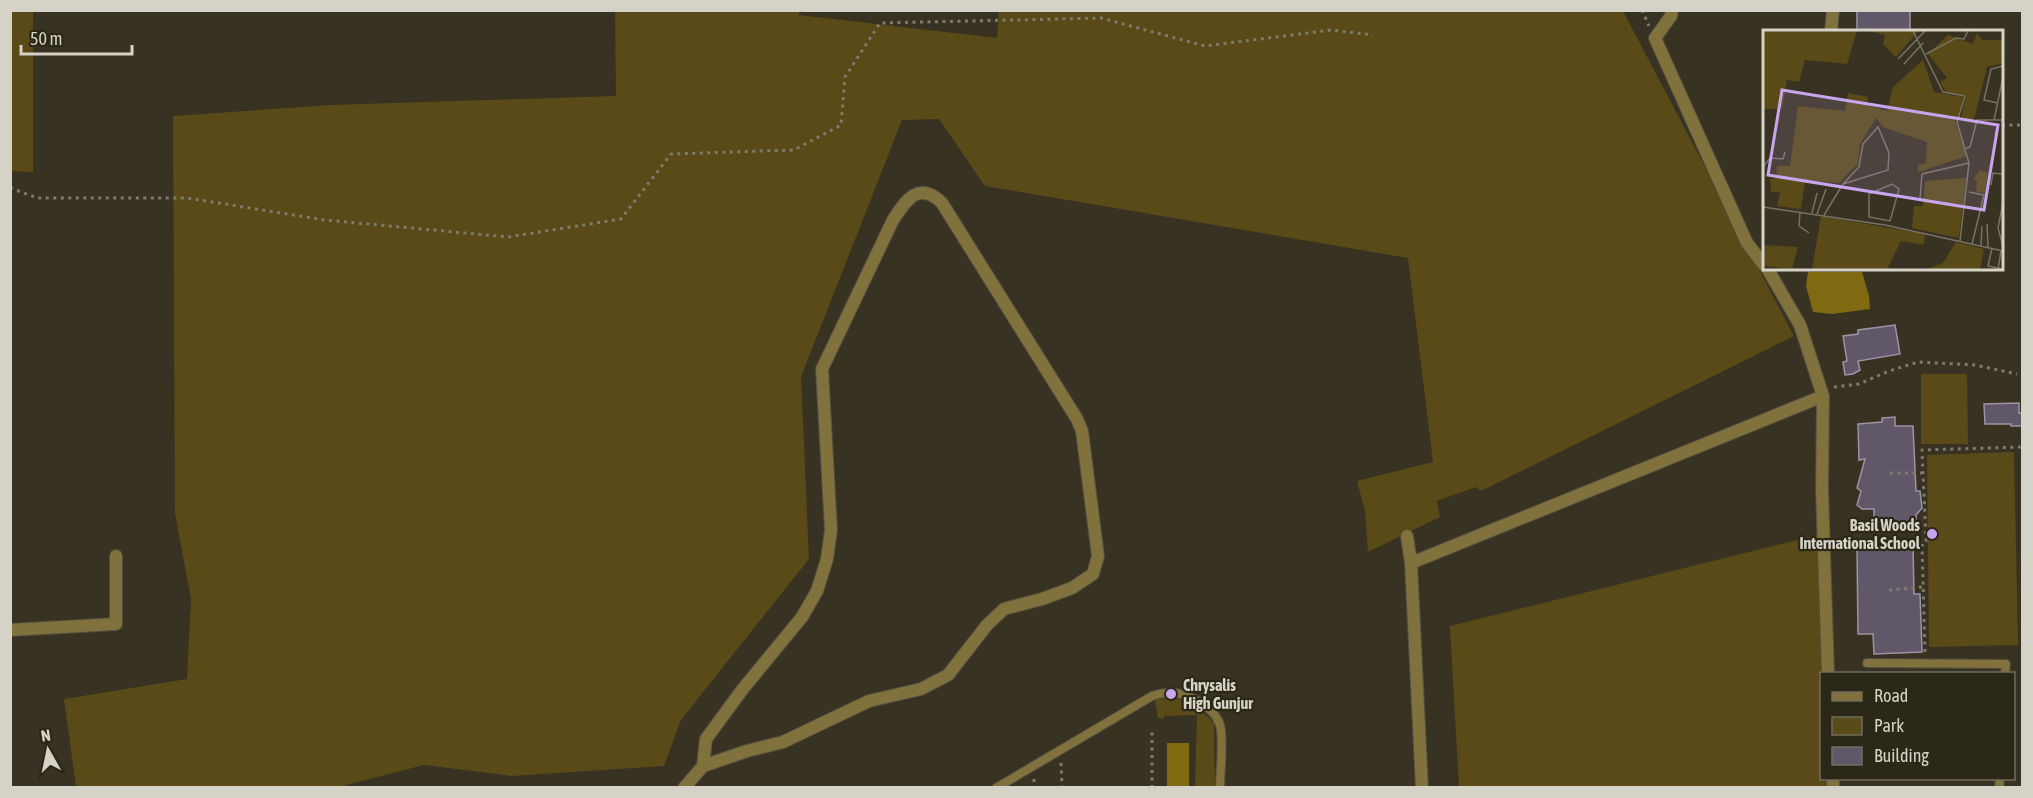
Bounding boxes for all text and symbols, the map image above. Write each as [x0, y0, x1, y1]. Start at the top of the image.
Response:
scale bar [21, 18, 132, 56]
text: 50 m [30, 28, 62, 49]
inset map [1763, 30, 2003, 270]
place label: Basil Woods International School [1799, 516, 1921, 552]
marker: Basil Woods International School [1925, 527, 1939, 541]
legend [1820, 672, 2015, 780]
place label: Chrysalis High Gunjur [1183, 676, 1253, 712]
text: Road [1874, 685, 1908, 706]
marker: Chrysalis High Gunjur [1164, 687, 1178, 701]
text: Park [1874, 715, 1904, 736]
north arrow [18, 720, 78, 780]
text: N [40, 726, 52, 745]
text: Building [1874, 745, 1929, 766]

